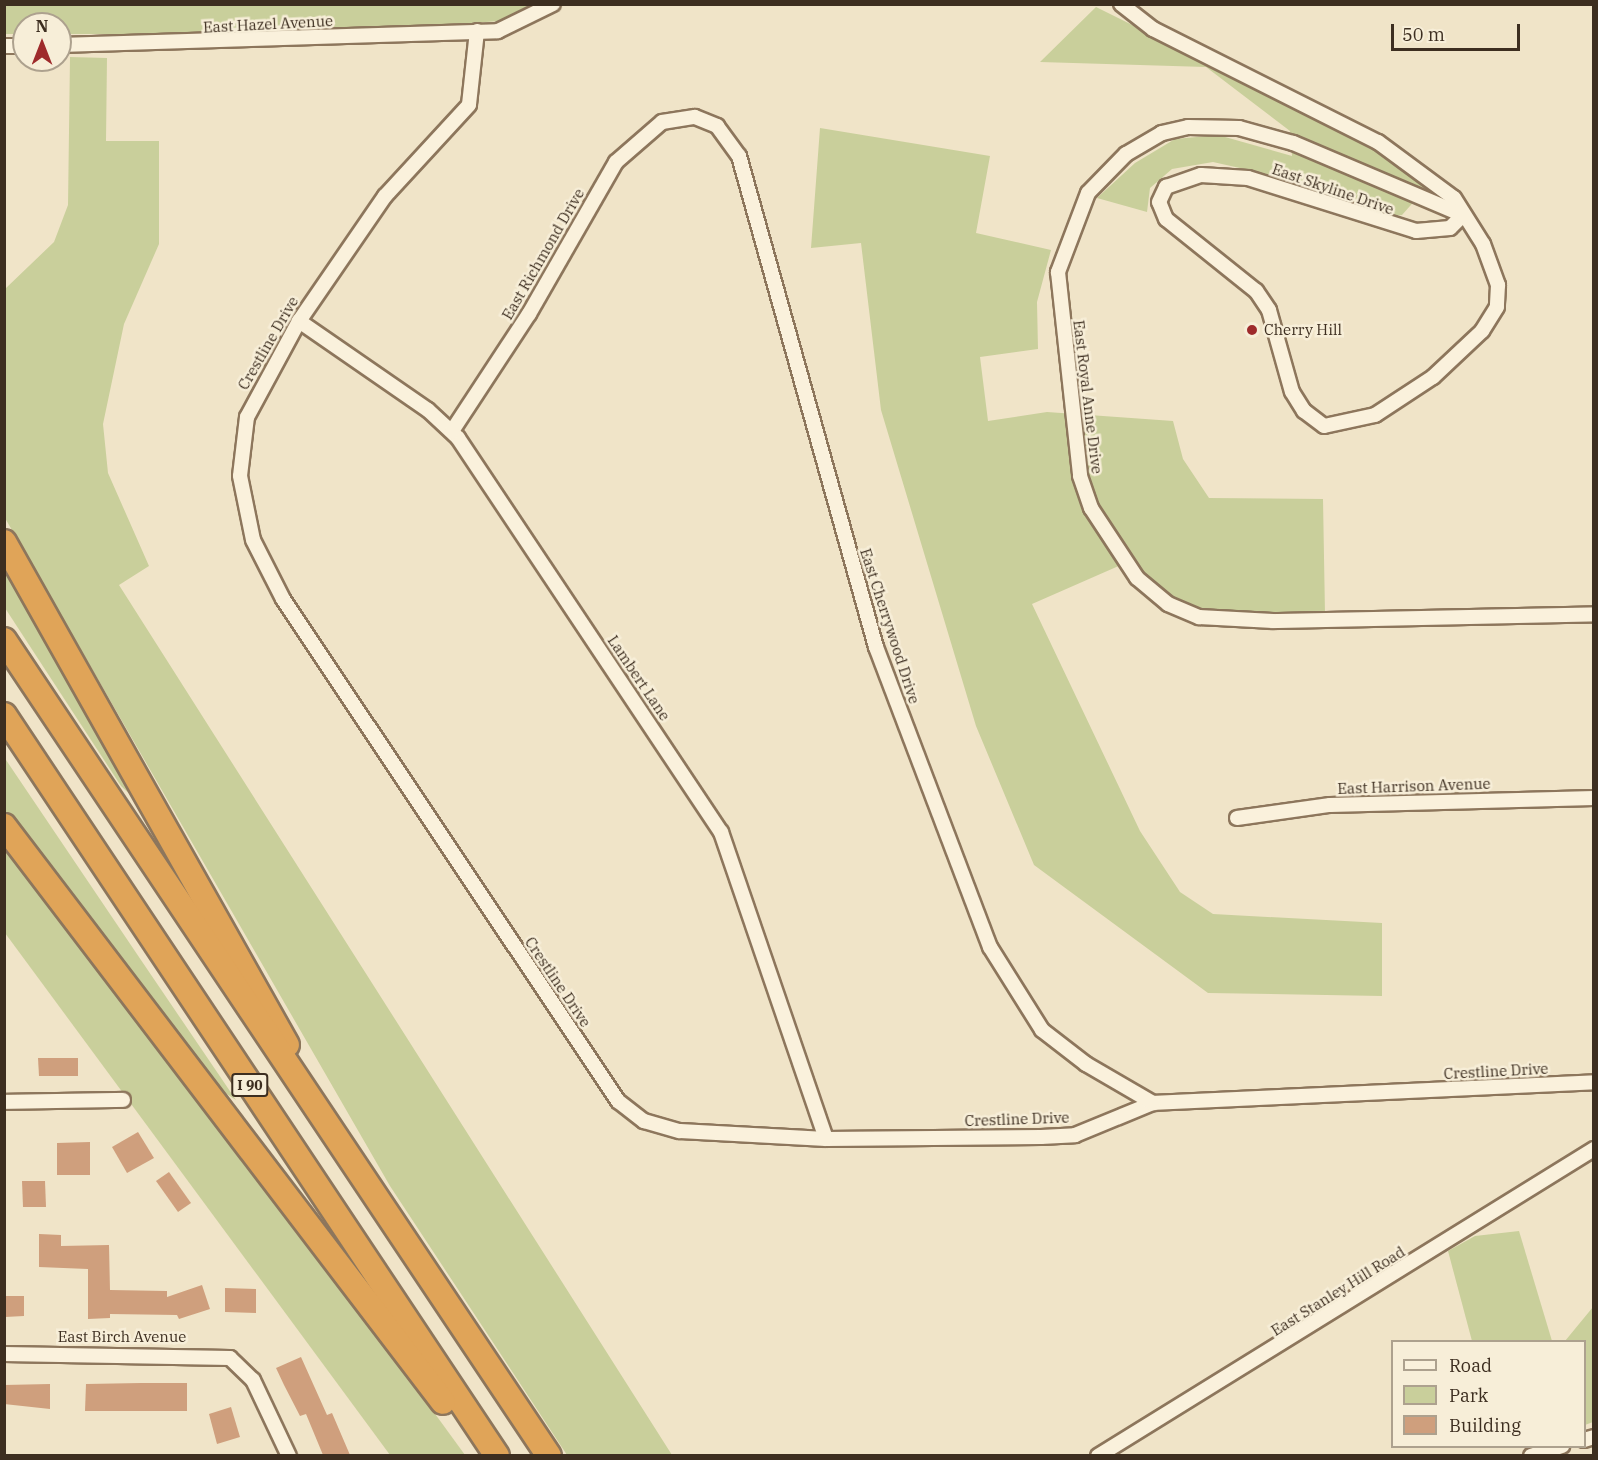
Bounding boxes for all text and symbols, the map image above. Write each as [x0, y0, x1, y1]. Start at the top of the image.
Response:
north arrow [12, 12, 72, 72]
street label: East Hazel Avenue [203, 12, 333, 36]
scale bar [1394, 12, 1523, 50]
text: N [36, 16, 48, 36]
text: 50 m [1402, 23, 1445, 46]
street label: East Skyline Drive [1270, 160, 1396, 218]
street label: East Richmond Drive [498, 185, 588, 323]
street label: Crestline Drive [234, 293, 302, 393]
street label: East Royal Anne Drive [1070, 319, 1106, 475]
place label: Cherry Hill [1264, 321, 1342, 339]
marker: Cherry Hill [1245, 323, 1259, 337]
street label: East Cherrywood Drive [856, 546, 924, 706]
street label: Lambert Lane [604, 632, 674, 724]
street label: East Harrison Avenue [1337, 774, 1491, 798]
street label: Crestline Drive [521, 933, 595, 1031]
street label: Crestline Drive [1443, 1059, 1549, 1083]
road number: I 90 [230, 1074, 270, 1096]
street label: Crestline Drive [964, 1108, 1070, 1130]
street label: East Stanley Hill Road [1268, 1242, 1408, 1340]
street label: East Birch Avenue [58, 1328, 186, 1346]
legend [1391, 1340, 1586, 1448]
text: Road [1449, 1354, 1492, 1377]
text: Park [1449, 1384, 1488, 1407]
text: Building [1449, 1414, 1521, 1437]

